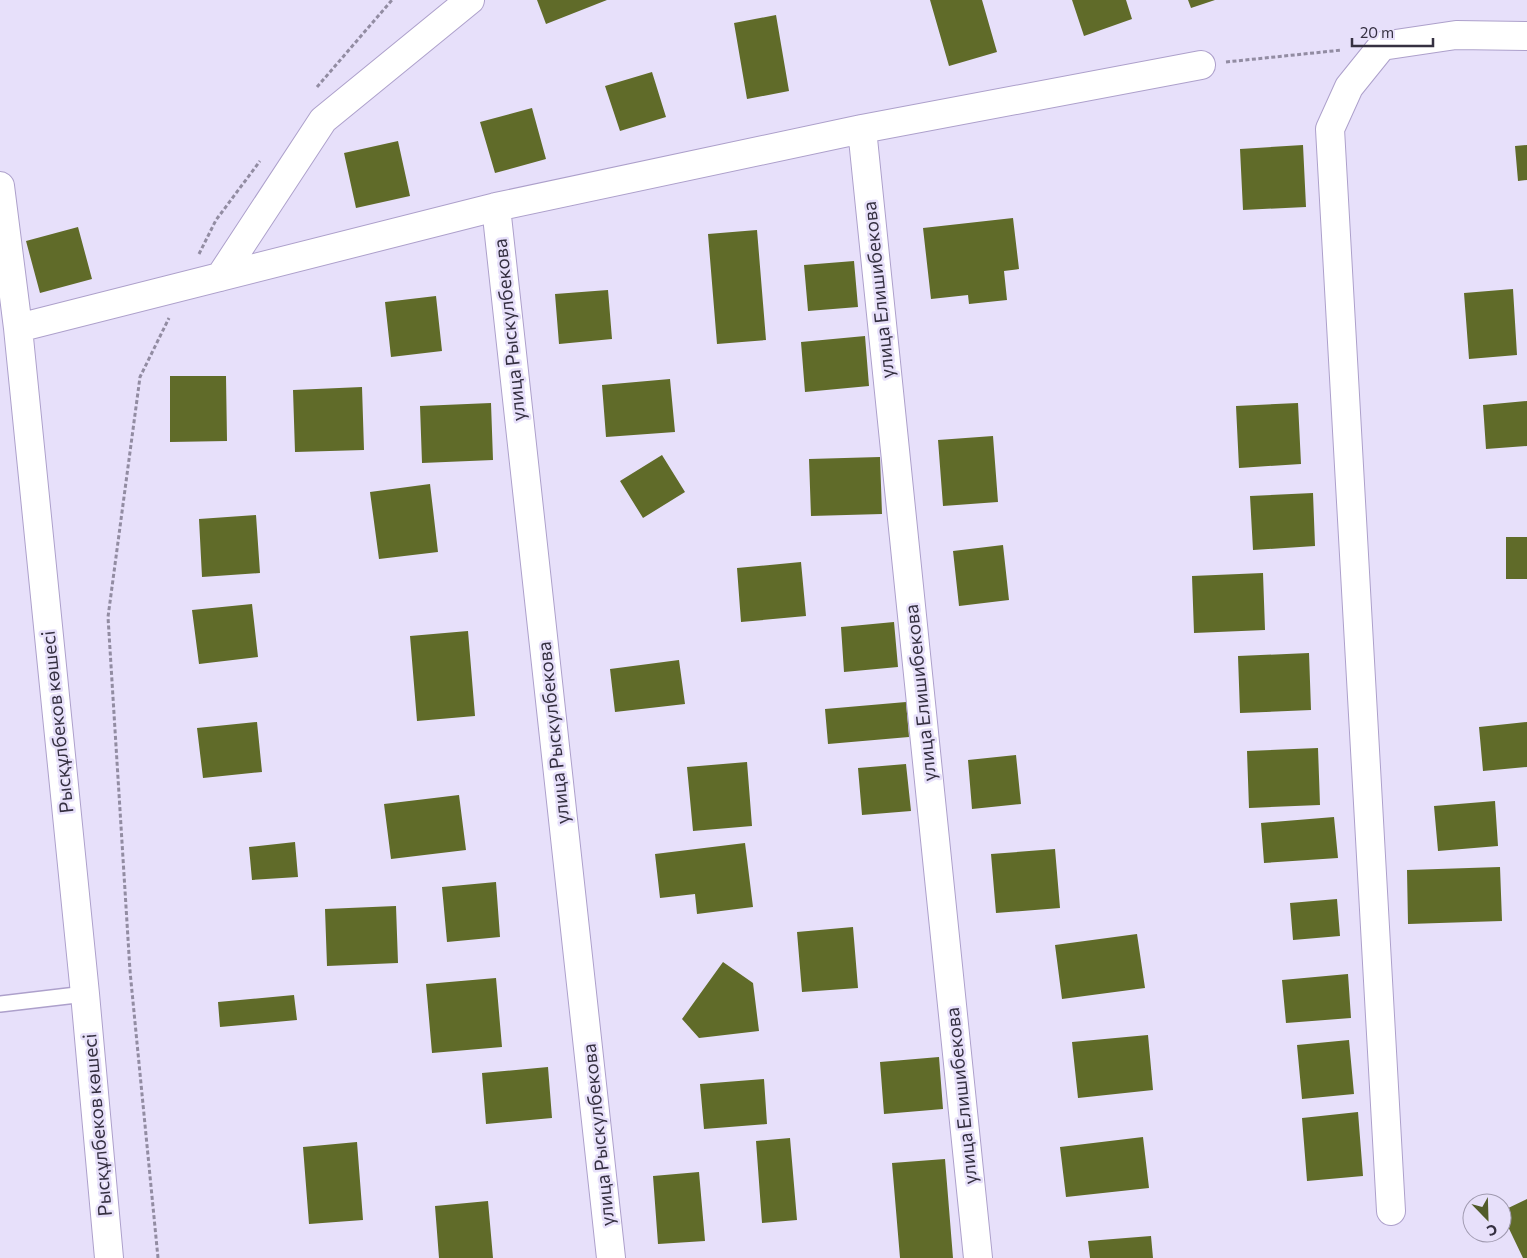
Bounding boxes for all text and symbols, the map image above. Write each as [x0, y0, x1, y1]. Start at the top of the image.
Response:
scale bar [1352, 15, 1433, 47]
text: 20 m [1360, 23, 1394, 41]
street label: улица Елишибекова [857, 200, 898, 380]
street label: улица Рыскулбекова [487, 238, 530, 423]
street label: улица Елишибекова [899, 603, 940, 783]
street label: Рысқұлбеков көшесі [35, 630, 78, 814]
street label: улица Рыскулбекова [531, 641, 574, 826]
street label: улица Елишибекова [940, 1006, 981, 1186]
street label: Рысқұлбеков көшесі [77, 1033, 116, 1217]
street label: улица Рыскулбекова [576, 1043, 619, 1228]
north arrow [1462, 1193, 1512, 1243]
text: С [1485, 1221, 1500, 1240]

